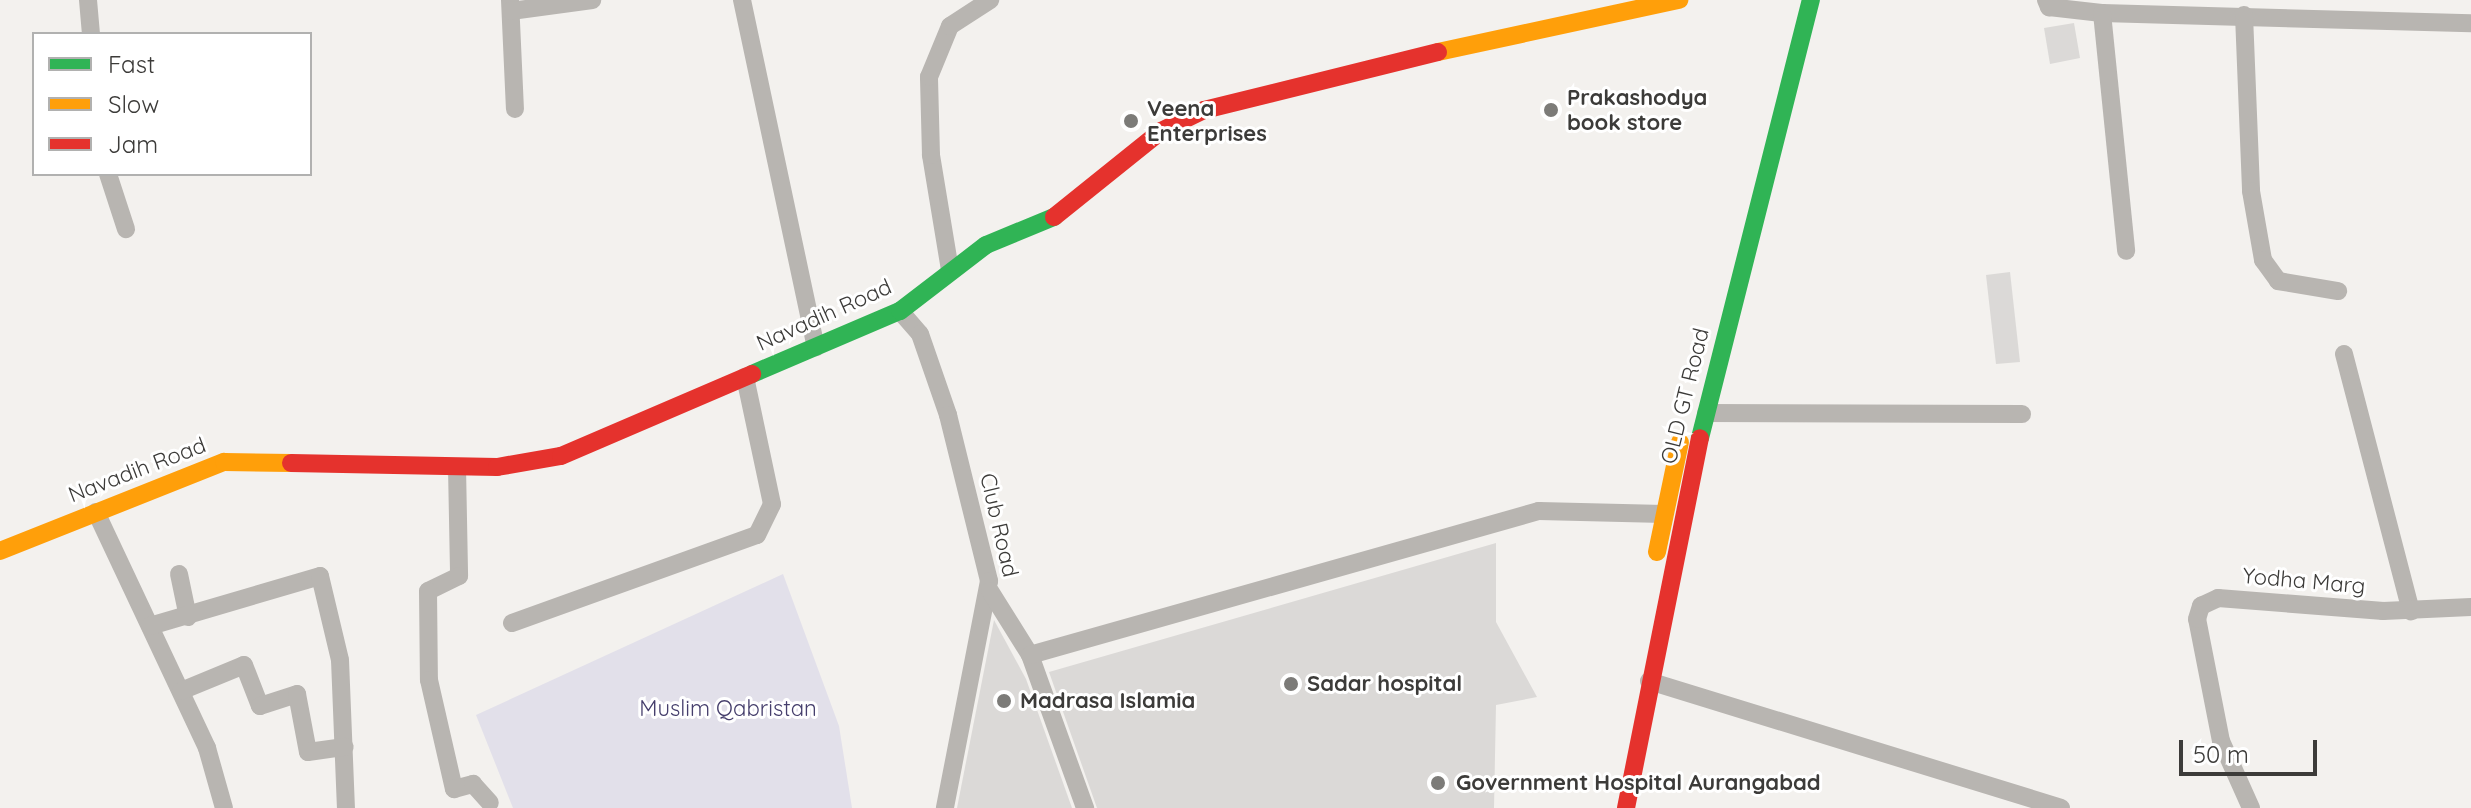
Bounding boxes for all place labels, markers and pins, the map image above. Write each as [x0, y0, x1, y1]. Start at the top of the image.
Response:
place label: Prakashodya book store [1567, 84, 1707, 136]
place label: Veena Enterprises [1147, 95, 1267, 146]
marker: Prakashodya book store [1542, 101, 1560, 119]
marker: Veena Enterprises [1122, 112, 1140, 130]
place label: Sadar hospital [1307, 671, 1462, 697]
marker: Sadar hospital [1282, 675, 1300, 693]
place label: Madrasa Islamia [1020, 688, 1195, 714]
marker: Madrasa Islamia [995, 692, 1013, 710]
place label: Government Hospital Aurangabad [1456, 770, 1821, 796]
marker: Government Hospital Aurangabad [1427, 772, 1449, 794]

